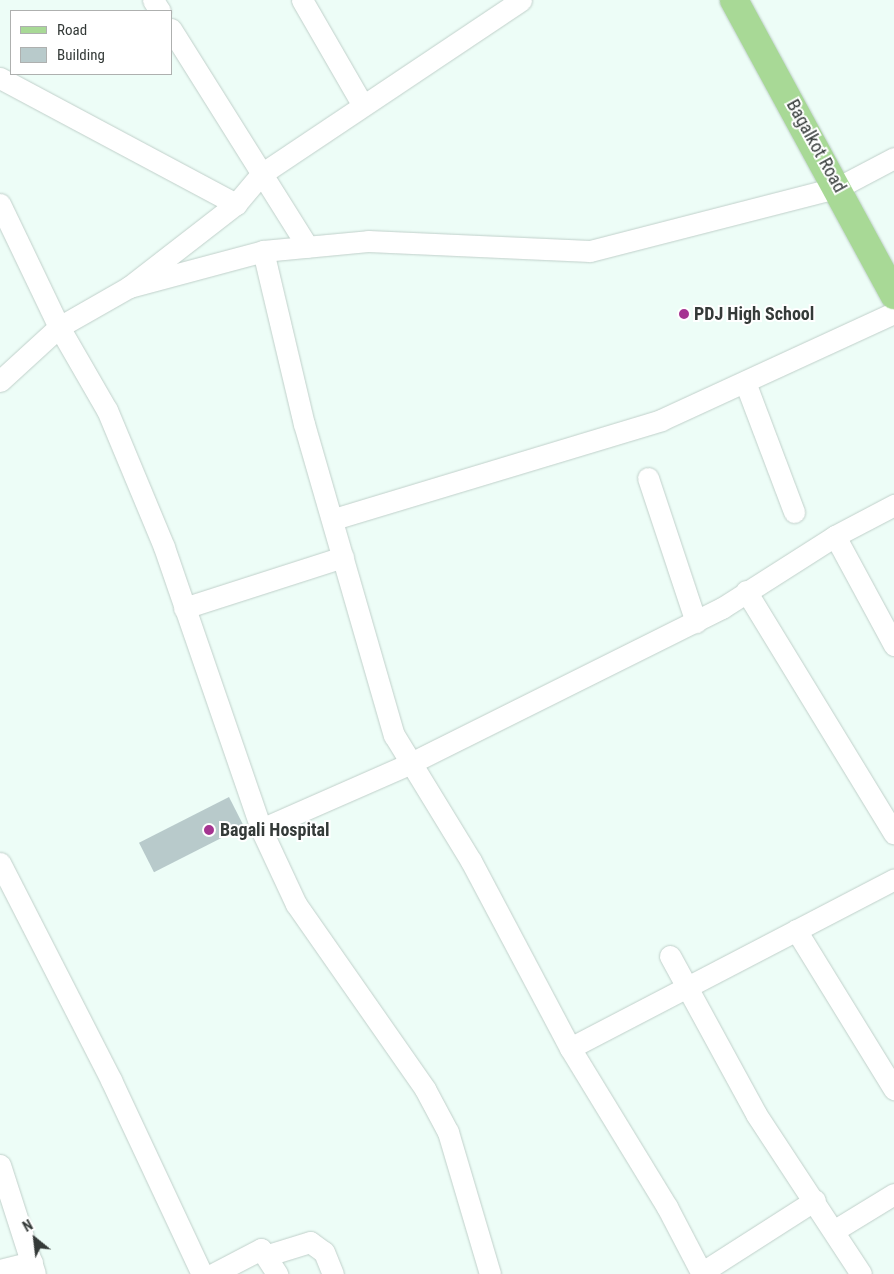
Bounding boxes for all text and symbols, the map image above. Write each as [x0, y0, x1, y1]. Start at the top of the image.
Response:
legend [10, 10, 172, 75]
text: Road [57, 21, 87, 39]
text: Building [57, 46, 105, 64]
street label: Bagalkot Road [782, 96, 850, 196]
place label: PDJ High School [694, 303, 814, 325]
marker: PDJ High School [678, 308, 690, 320]
place label: Bagali Hospital [220, 819, 330, 841]
marker: Bagali Hospital [202, 823, 216, 837]
north arrow [10, 1214, 60, 1264]
text: N [20, 1217, 35, 1235]

